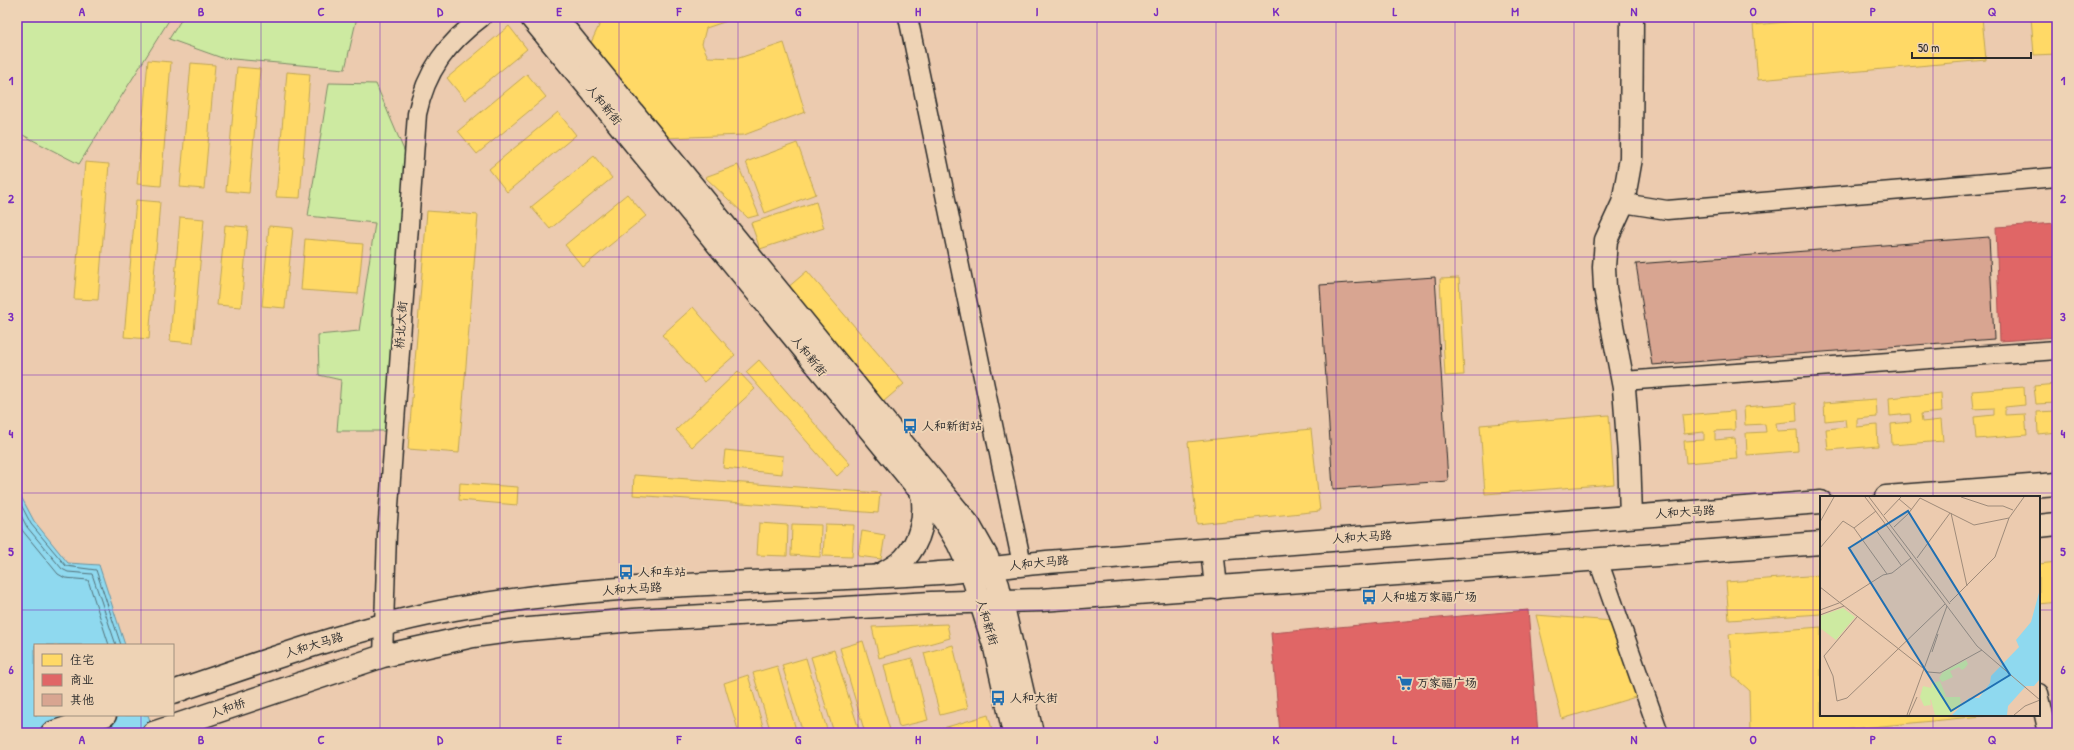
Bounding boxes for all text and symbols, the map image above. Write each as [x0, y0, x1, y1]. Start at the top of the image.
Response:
text: A [79, 2, 86, 20]
text: B [198, 2, 205, 20]
text: C [317, 2, 325, 20]
text: D [437, 2, 444, 20]
text: E [556, 2, 562, 20]
text: F [676, 2, 683, 20]
text: G [795, 2, 802, 20]
text: H [915, 2, 921, 20]
text: I [1035, 2, 1039, 20]
text: J [1154, 2, 1159, 20]
text: K [1273, 2, 1280, 20]
text: L [1393, 2, 1398, 20]
text: M [1511, 2, 1519, 20]
text: N [1631, 2, 1638, 20]
text: O [1749, 2, 1757, 20]
text: P [1870, 2, 1876, 20]
text: Q [1988, 2, 1997, 20]
scale bar [1912, 34, 2031, 60]
text: 50 m [1918, 39, 1939, 56]
text: 1 [9, 71, 14, 89]
text: 1 [2061, 71, 2066, 89]
street label: 人和新街 [583, 81, 626, 129]
text: 2 [8, 189, 15, 207]
text: 2 [2060, 189, 2067, 207]
street label: 桥北大街 [390, 300, 411, 350]
text: 3 [8, 307, 14, 325]
text: 3 [2060, 307, 2066, 325]
street label: 人和新街 [788, 332, 831, 380]
bus stop icon: 人和新街站 [901, 417, 919, 435]
place label: 人和新街站 [922, 417, 982, 434]
text: 4 [9, 424, 14, 442]
text: 4 [2061, 424, 2066, 442]
inset map [1820, 496, 2040, 716]
street label: 人和大马路 [1654, 501, 1715, 522]
street label: 人和大马路 [1331, 526, 1392, 547]
text: 5 [8, 542, 14, 560]
text: 5 [2060, 542, 2066, 560]
street label: 人和大马路 [1008, 551, 1070, 574]
bus stop icon: 人和车站 [617, 563, 635, 581]
place label: 人和车站 [638, 563, 686, 580]
street label: 人和大马路 [601, 578, 662, 599]
bus stop icon: 人和墟万家福广场 [1360, 588, 1378, 606]
place label: 人和墟万家福广场 [1381, 588, 1477, 605]
street label: 人和新街 [972, 596, 1003, 647]
street label: 人和大马路 [283, 628, 345, 661]
legend [34, 644, 174, 716]
text: 住宅 [70, 651, 94, 668]
text: 6 [8, 660, 14, 678]
text: 6 [2060, 660, 2066, 678]
text: 商业 [70, 671, 94, 688]
supermarket icon: 万家福广场 [1396, 674, 1414, 692]
place label: 万家福广场 [1417, 674, 1477, 691]
bus stop icon: 人和大街 [989, 689, 1007, 707]
place label: 人和大街 [1010, 689, 1058, 706]
text: 其他 [70, 691, 94, 708]
street label: 人和桥 [208, 693, 249, 721]
text: A [79, 730, 86, 748]
text: B [198, 730, 205, 748]
text: C [317, 730, 325, 748]
text: D [437, 730, 444, 748]
text: E [556, 730, 562, 748]
text: F [676, 730, 683, 748]
text: G [795, 730, 802, 748]
text: H [915, 730, 921, 748]
text: I [1035, 730, 1039, 748]
text: J [1154, 730, 1159, 748]
text: K [1273, 730, 1280, 748]
text: L [1393, 730, 1398, 748]
text: M [1511, 730, 1519, 748]
text: N [1631, 730, 1638, 748]
text: O [1749, 730, 1757, 748]
text: P [1870, 730, 1876, 748]
text: Q [1988, 730, 1997, 748]

